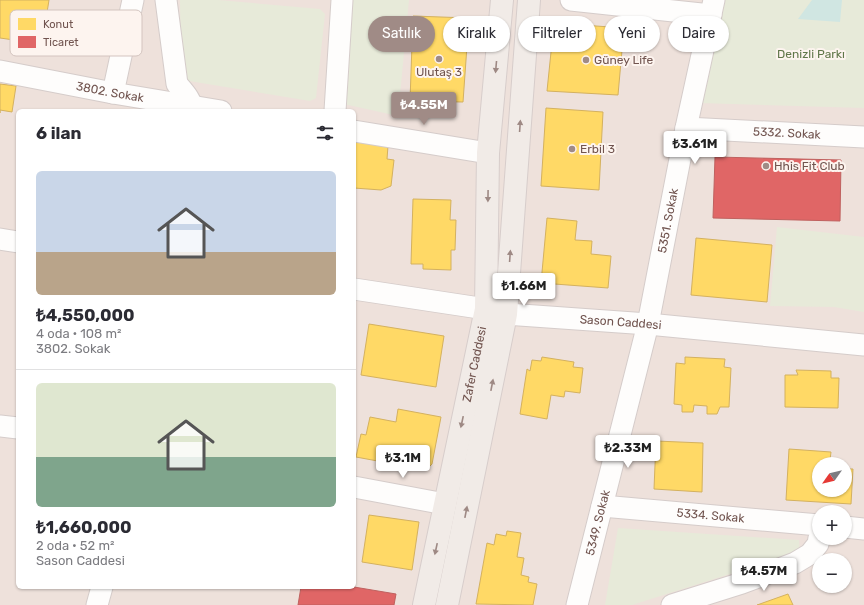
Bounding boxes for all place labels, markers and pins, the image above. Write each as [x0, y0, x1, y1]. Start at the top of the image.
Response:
place label: Güney Life [594, 53, 654, 67]
marker: Ulutaş 3 [434, 54, 444, 64]
marker: Güney Life [581, 55, 591, 65]
place label: Ulutaş 3 [416, 65, 462, 79]
pin: ₺4.55M [391, 92, 457, 126]
pin: ₺3.61M [662, 131, 728, 165]
place label: Erbil 3 [580, 142, 615, 156]
marker: Erbil 3 [567, 144, 577, 154]
place label: Hhis Fit Club [774, 159, 845, 173]
marker: Hhis Fit Club [761, 161, 771, 171]
pin: ₺1.66M [491, 273, 557, 307]
pin: ₺2.33M [595, 435, 661, 469]
pin: ₺3.1M [375, 445, 431, 479]
pin: ₺4.57M [731, 558, 797, 592]

